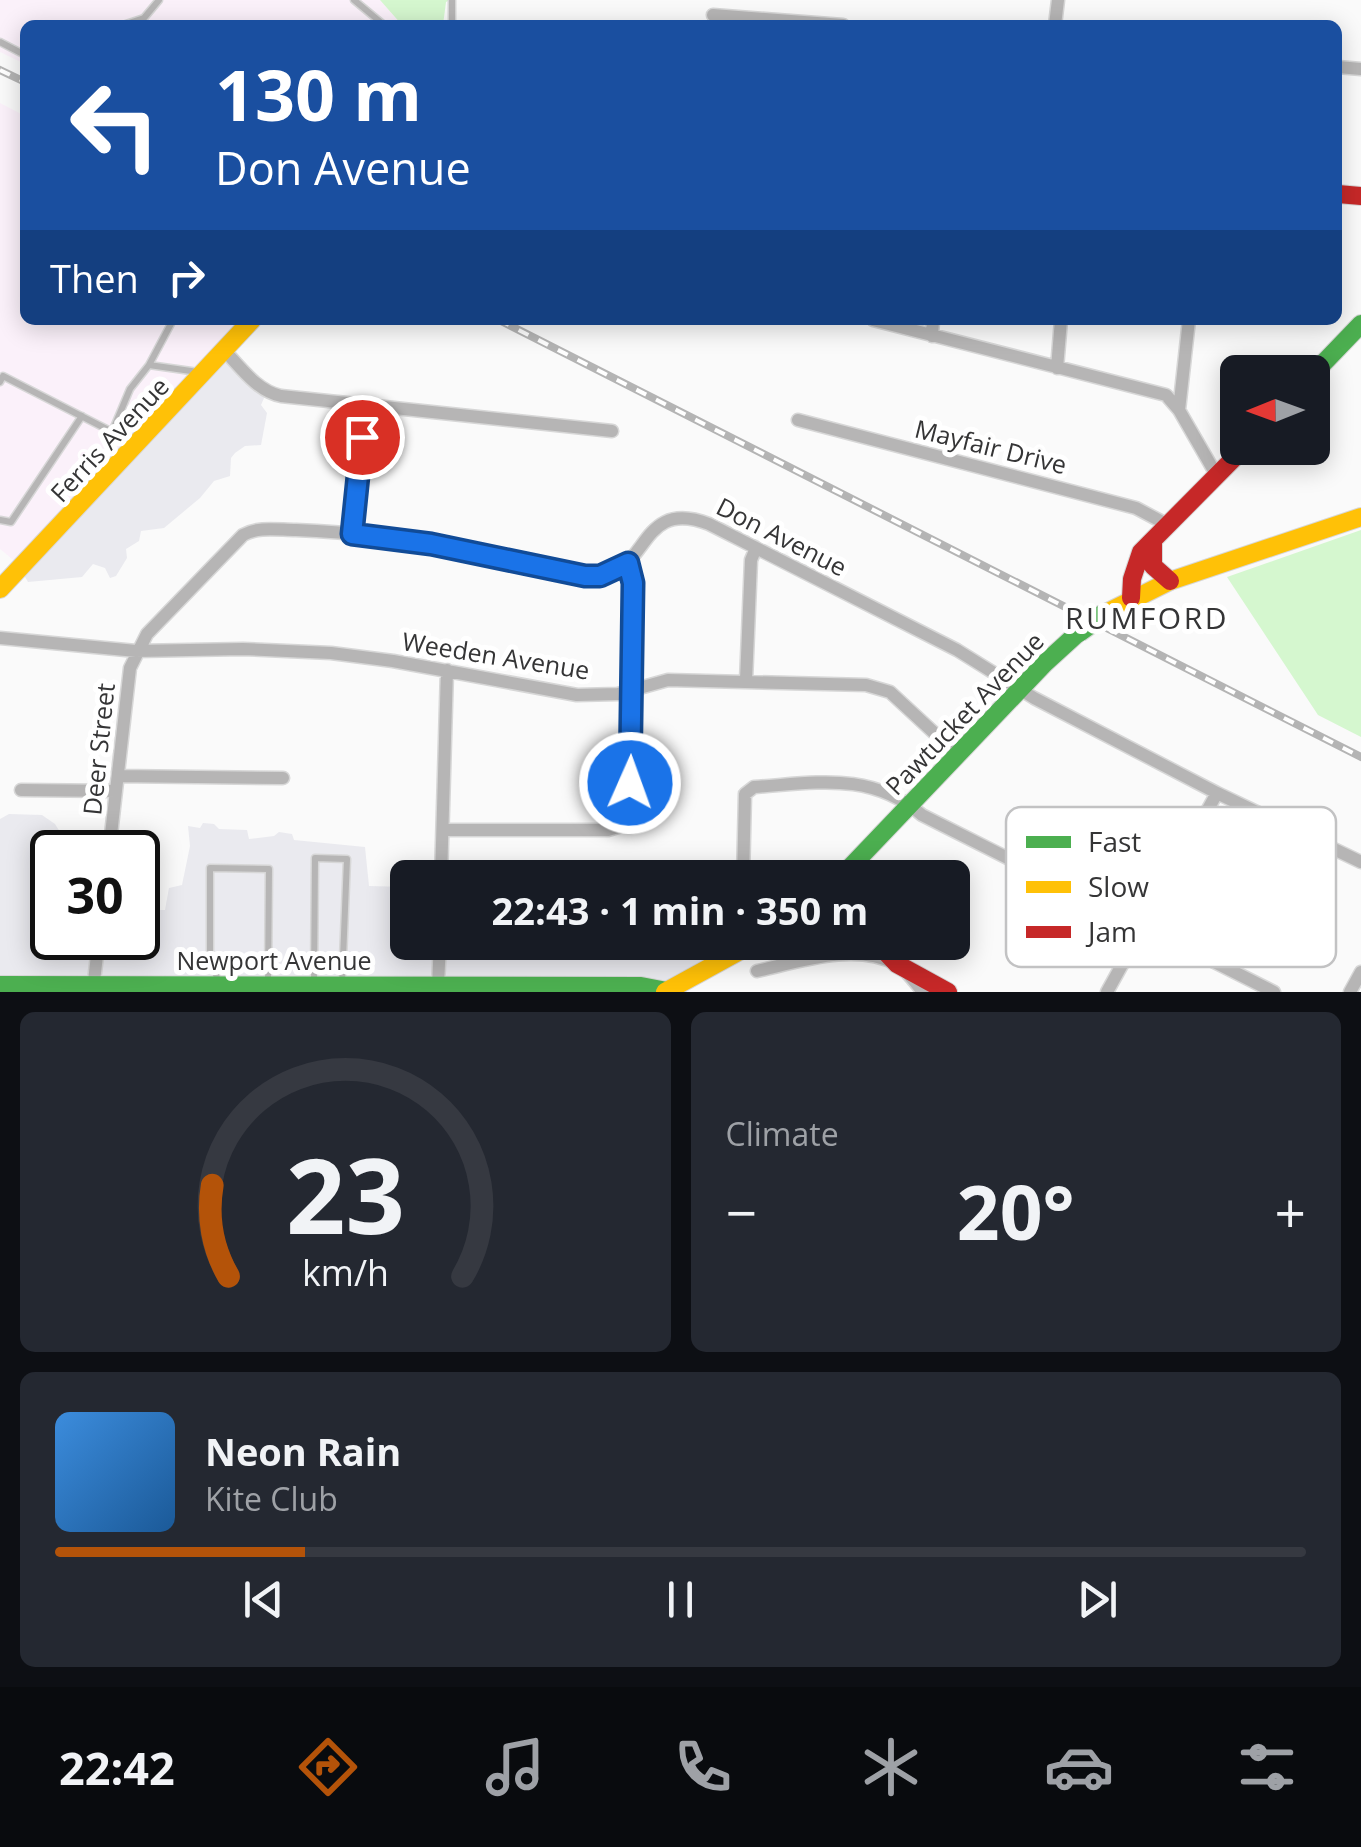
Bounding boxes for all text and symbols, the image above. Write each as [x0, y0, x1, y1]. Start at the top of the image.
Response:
text: 130 m [215, 46, 422, 142]
icon: left [50, 60, 180, 190]
text: Don Avenue [215, 137, 471, 198]
icon: right [159, 250, 214, 305]
text: Then [50, 252, 139, 304]
north arrow [1220, 355, 1330, 465]
map controls [1220, 355, 1330, 465]
street label: Ferris Avenue [42, 369, 176, 509]
pin [320, 395, 405, 480]
icon: arrive [335, 410, 390, 465]
street label: Mayfair Drive [911, 411, 1071, 481]
street label: Don Avenue [711, 489, 853, 583]
district label: RUMFORD [1065, 597, 1229, 638]
street label: Weeden Avenue [400, 623, 592, 687]
street label: Pawtucket Avenue [877, 624, 1051, 802]
street label: Deer Street [74, 681, 122, 817]
position arrow [578, 731, 682, 835]
legend [1006, 807, 1336, 967]
text: Fast [1088, 822, 1141, 860]
speed limit sign: 30 [30, 830, 160, 960]
text: Slow [1088, 867, 1149, 905]
text: 22:43 · 1 min · 350 m [492, 884, 868, 936]
text: Jam [1085, 912, 1137, 950]
street label: Newport Avenue [176, 943, 372, 977]
text: Climate [726, 1112, 839, 1155]
text: 23 [286, 1123, 405, 1264]
text: 20° [957, 1160, 1075, 1262]
text: − [726, 1174, 757, 1249]
text: + [1275, 1174, 1306, 1249]
text: km/h [302, 1248, 389, 1296]
text: Neon Rain [205, 1425, 401, 1477]
text: Kite Club [205, 1477, 338, 1520]
icon: previous [236, 1572, 291, 1627]
icon: pause [653, 1572, 708, 1627]
icon: next [1070, 1572, 1125, 1627]
icon: directions [293, 1732, 363, 1802]
icon: music [480, 1732, 550, 1802]
icon: phone [668, 1732, 738, 1802]
icon: climate [856, 1732, 926, 1802]
icon: car [1044, 1732, 1114, 1802]
icon: filters [1232, 1732, 1302, 1802]
text: 22:42 [59, 1737, 175, 1798]

